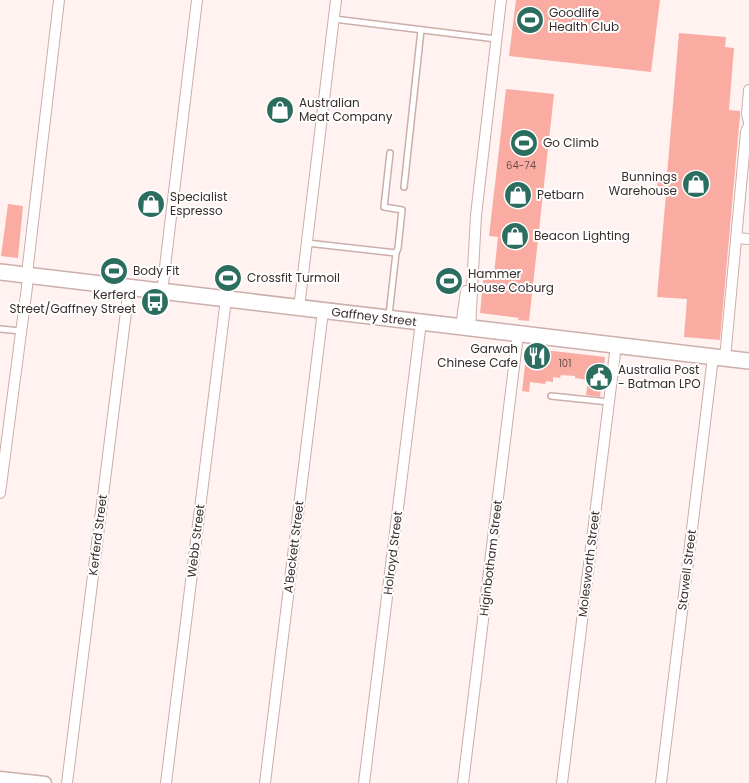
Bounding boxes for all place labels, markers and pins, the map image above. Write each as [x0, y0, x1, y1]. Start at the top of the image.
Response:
place label: Goodlife Health Club [549, 4, 619, 35]
sports icon: Goodlife Health Club [515, 5, 545, 35]
place label: Australian Meat Company [299, 94, 393, 125]
shop icon: Australian Meat Company [265, 95, 295, 125]
sports icon: Go Climb [509, 128, 539, 158]
place label: Go Climb [543, 134, 599, 151]
place label: Bunnings Warehouse [609, 168, 677, 199]
shop icon: Bunnings Warehouse [681, 169, 711, 199]
shop icon: Petbarn [503, 180, 533, 210]
place label: Petbarn [537, 186, 584, 203]
place label: Specialist Espresso [170, 188, 227, 219]
shop icon: Specialist Espresso [136, 189, 166, 219]
shop icon: Beacon Lighting [500, 221, 530, 251]
place label: Beacon Lighting [534, 227, 630, 244]
sports icon: Body Fit [99, 256, 129, 286]
place label: Body Fit [133, 262, 179, 279]
sports icon: Crossfit Turmoil [213, 263, 243, 293]
place label: Hammer House Coburg [468, 265, 554, 296]
sports icon: Hammer House Coburg [434, 266, 464, 296]
place label: Crossfit Turmoil [247, 269, 340, 286]
place label: Kerferd Street/Gaffney Street [10, 286, 136, 317]
bus stop icon: Kerferd Street/Gaffney Street [140, 287, 170, 317]
place label: Garwah Chinese Cafe [437, 340, 518, 371]
restaurant icon: Garwah Chinese Cafe [522, 341, 552, 371]
place label: Australia Post - Batman LPO [618, 361, 701, 392]
public building icon: Australia Post - Batman LPO [584, 362, 614, 392]

